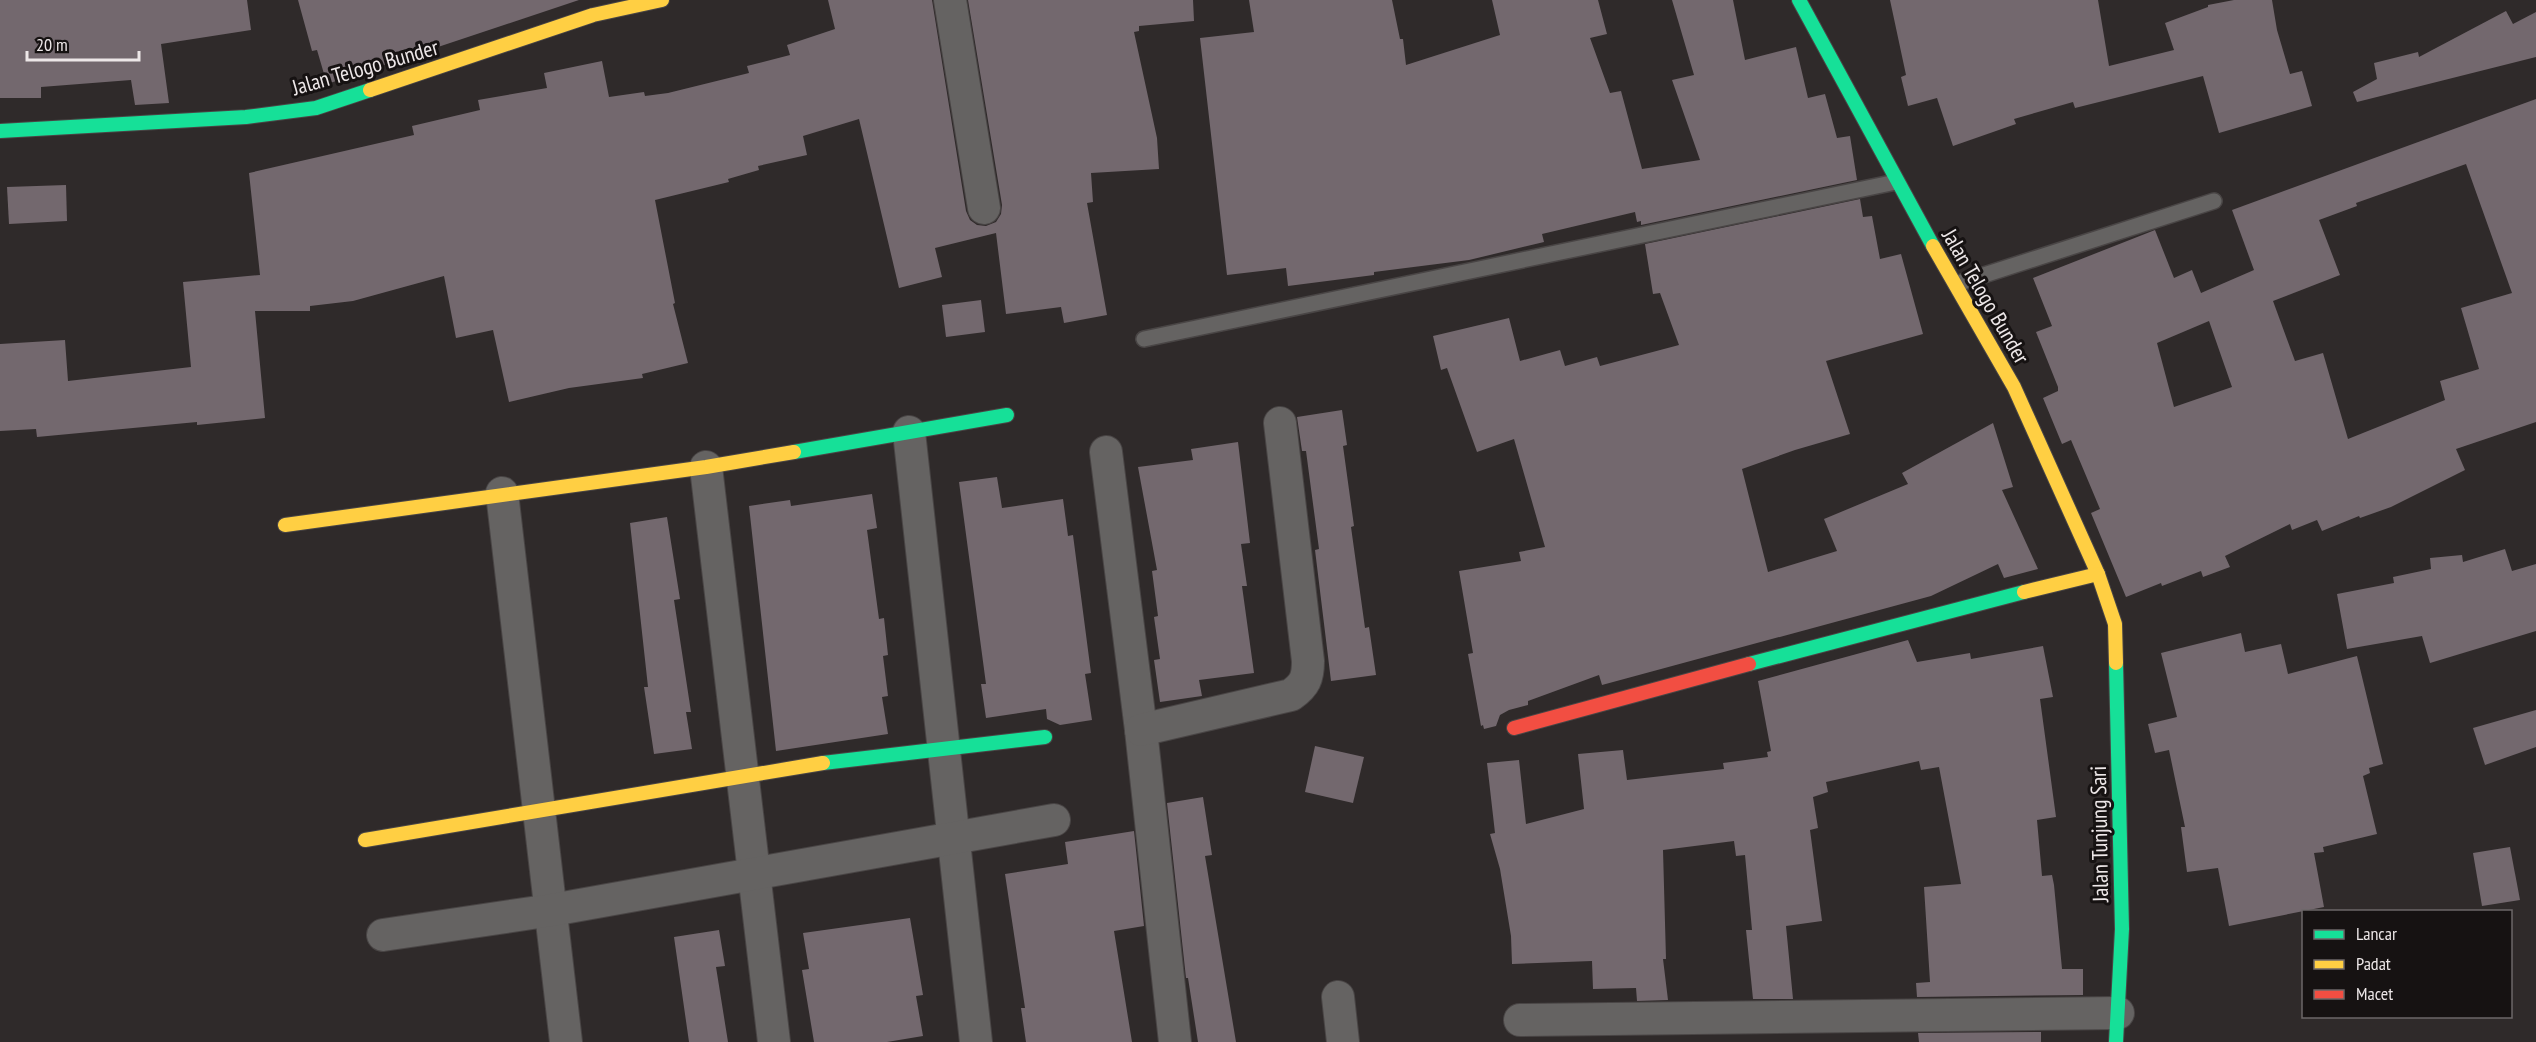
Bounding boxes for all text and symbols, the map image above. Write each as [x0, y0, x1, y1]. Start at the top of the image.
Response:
scale bar [27, 24, 140, 62]
text: 20 m [36, 33, 68, 56]
street label: Jalan Telogo Bunder [288, 33, 441, 102]
street label: Jalan Telogo Bunder [1936, 223, 2036, 368]
street label: Jalan Tunjung Sari [2084, 766, 2114, 903]
legend [2302, 910, 2512, 1018]
text: Lancar [2356, 922, 2397, 945]
text: Padat [2356, 952, 2391, 975]
text: Macet [2356, 982, 2393, 1005]

